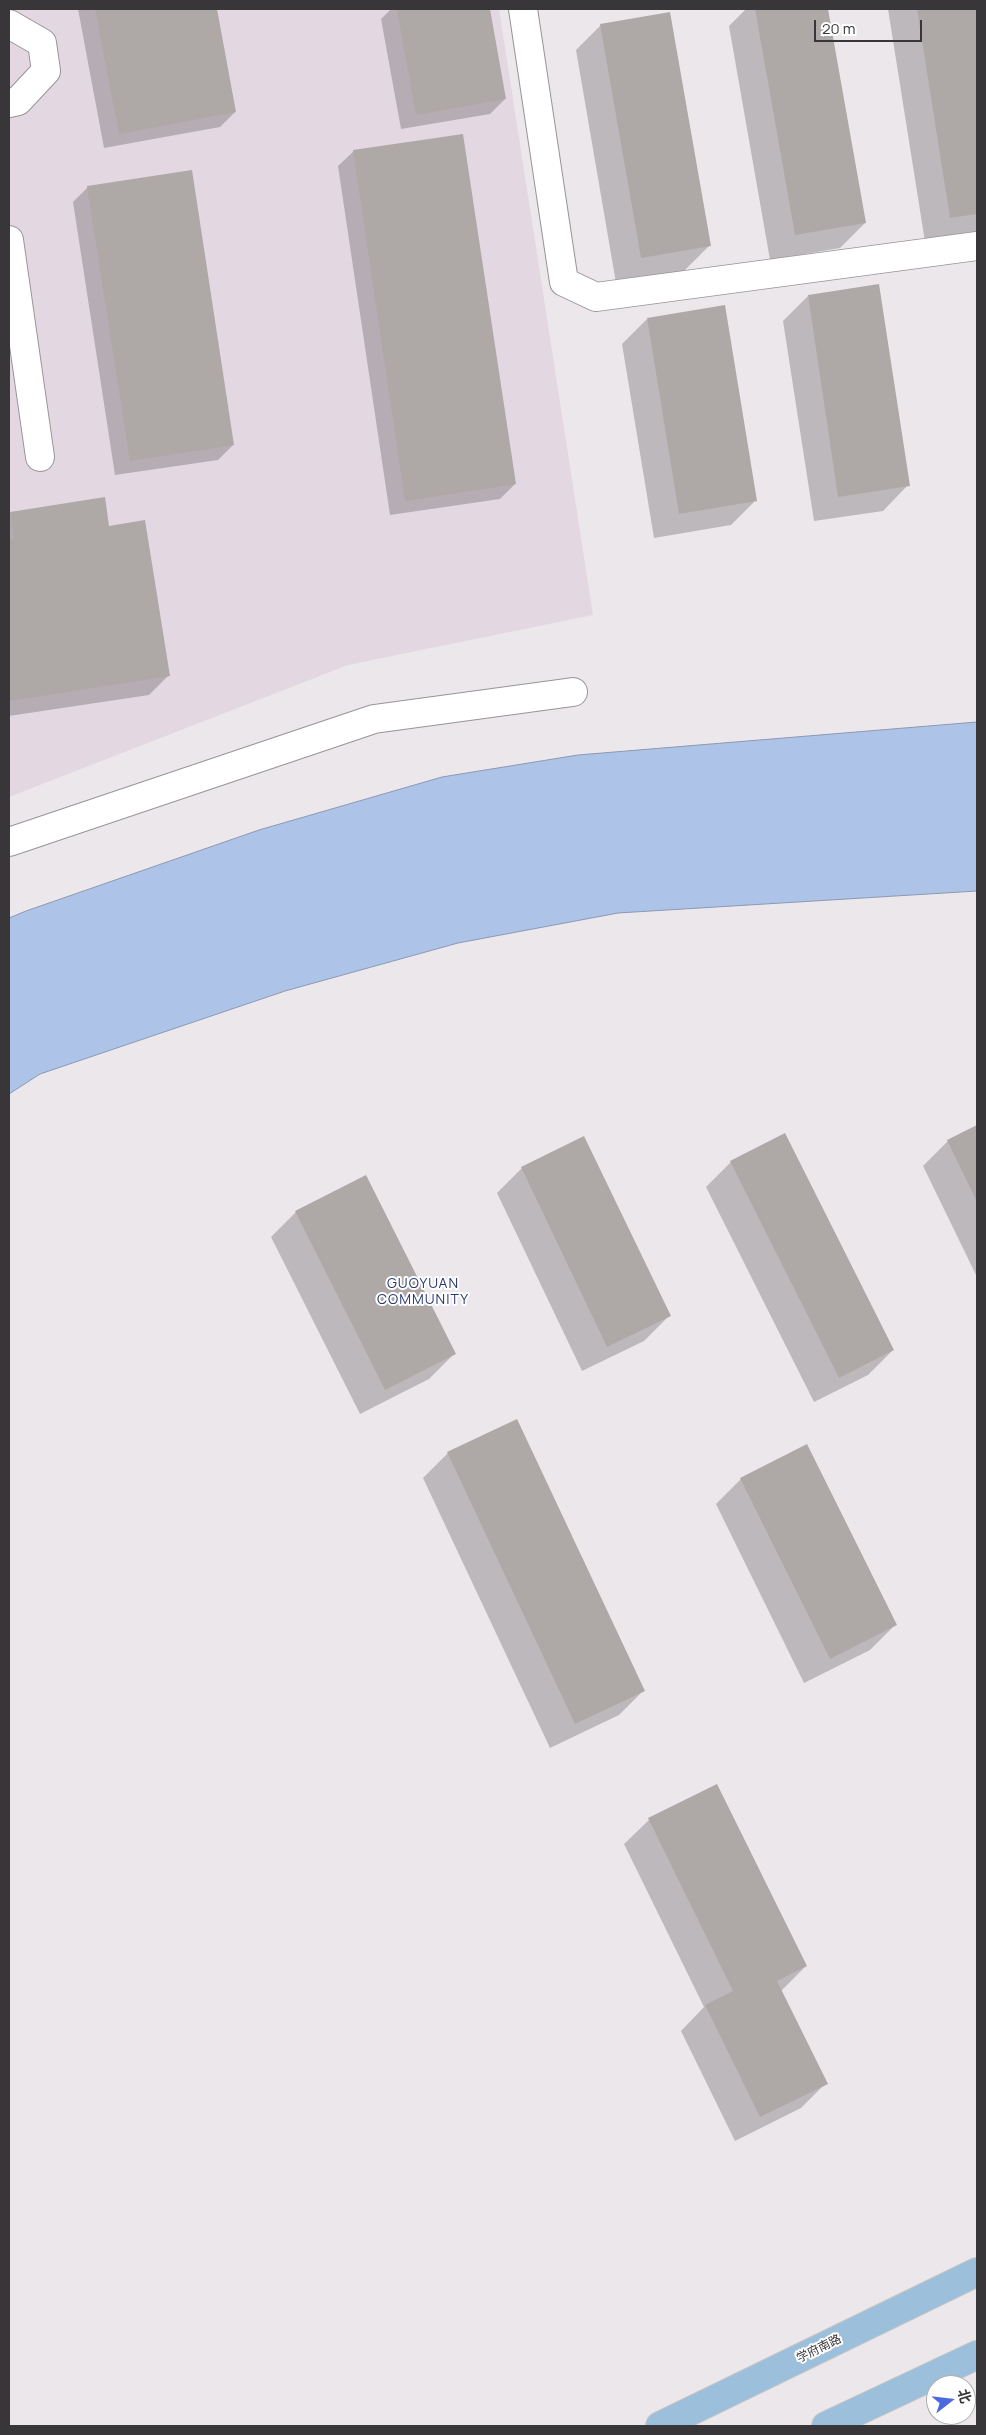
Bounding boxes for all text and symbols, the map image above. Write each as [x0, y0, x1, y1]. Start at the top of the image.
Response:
scale bar [816, 10, 924, 42]
text: 20 m [822, 18, 855, 39]
district label: GUOYUAN COMMUNITY [376, 1276, 470, 1308]
street label: 学府南路 [794, 2332, 844, 2366]
north arrow [926, 2375, 976, 2425]
text: 北 [954, 2387, 976, 2405]

